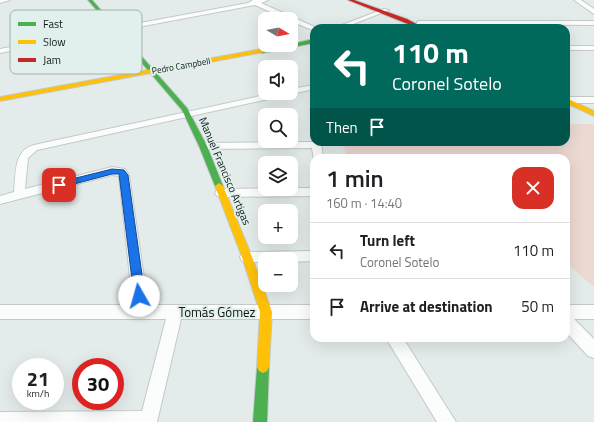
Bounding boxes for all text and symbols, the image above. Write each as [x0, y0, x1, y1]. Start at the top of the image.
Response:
legend [10, 10, 142, 74]
north arrow [258, 12, 298, 52]
map controls [258, 12, 298, 292]
text: Fast [43, 16, 63, 32]
text: 110 m [392, 31, 469, 74]
text: Slow [43, 34, 66, 50]
icon: left [326, 40, 378, 92]
text: Jam [43, 52, 61, 68]
street label: Pedro Campbell [150, 54, 211, 77]
button: sound [258, 60, 298, 100]
text: Coronel Sotelo [392, 70, 502, 97]
button: search [258, 108, 298, 148]
street label: Manuel Francisco Artigas [195, 114, 255, 228]
text: Then [326, 116, 358, 139]
icon: arrive [366, 116, 388, 138]
button: layers [258, 156, 298, 196]
text: 1 min [326, 160, 384, 196]
button: close [512, 167, 554, 209]
pin [42, 168, 76, 202]
icon: arrive [48, 174, 70, 196]
text: 160 m · 14:40 [326, 193, 402, 213]
button: + [258, 204, 298, 244]
text: Turn left [360, 229, 415, 252]
text: 110 m [513, 239, 554, 262]
icon: left [326, 240, 348, 262]
button: − [258, 252, 298, 292]
text: Coronel Sotelo [360, 252, 439, 272]
position arrow [118, 275, 160, 317]
text: Arrive at destination [360, 295, 493, 318]
text: 50 m [521, 295, 554, 318]
icon: arrive [326, 296, 348, 318]
street label: Tomás Gómez [178, 302, 256, 322]
speed limit sign: 30 [72, 358, 124, 410]
text: 21 [27, 363, 49, 394]
text: km/h [27, 386, 49, 401]

